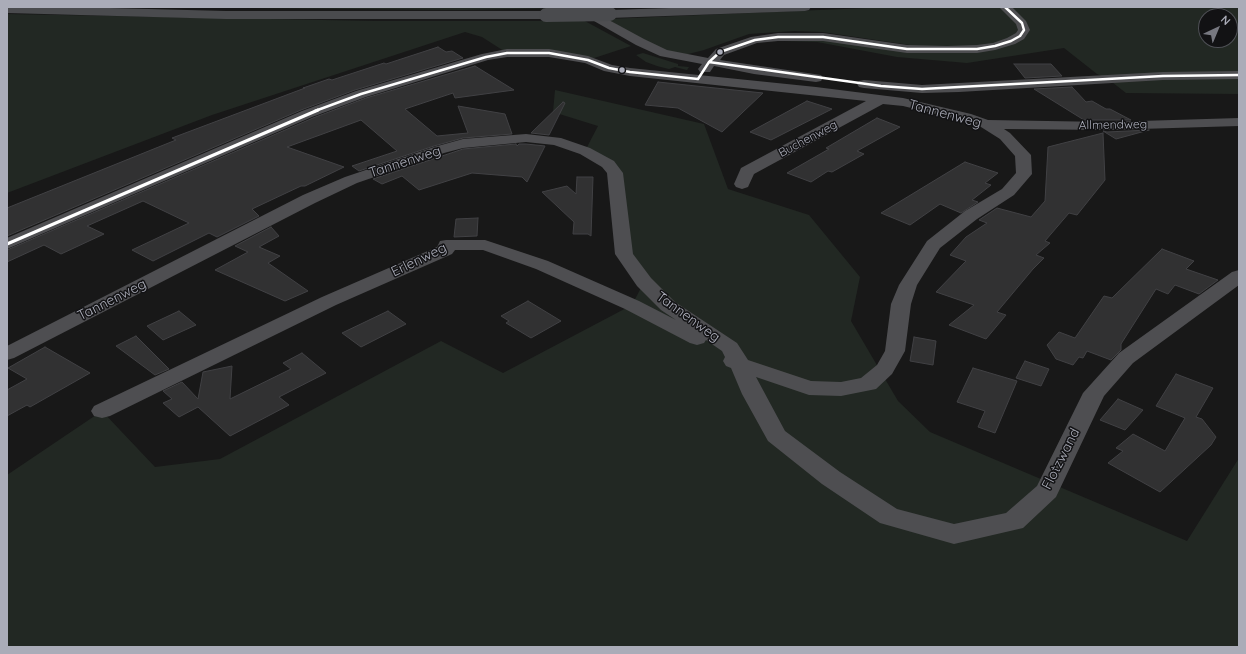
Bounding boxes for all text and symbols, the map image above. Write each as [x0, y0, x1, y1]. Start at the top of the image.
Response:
north arrow [1198, 8, 1238, 48]
text: N [1218, 12, 1233, 28]
unlabelled marker [715, 47, 725, 57]
unlabelled marker [617, 65, 627, 75]
street label: Tannenweg [907, 96, 983, 132]
street label: Buchenweg [776, 117, 840, 161]
street label: Allmendweg [1079, 117, 1147, 133]
street label: Tannenweg [367, 142, 443, 182]
street label: Erlenweg [389, 239, 449, 281]
street label: Tannenweg [75, 276, 149, 324]
street label: Tannenweg [653, 288, 723, 346]
street label: Flotzwand [1038, 426, 1084, 492]

